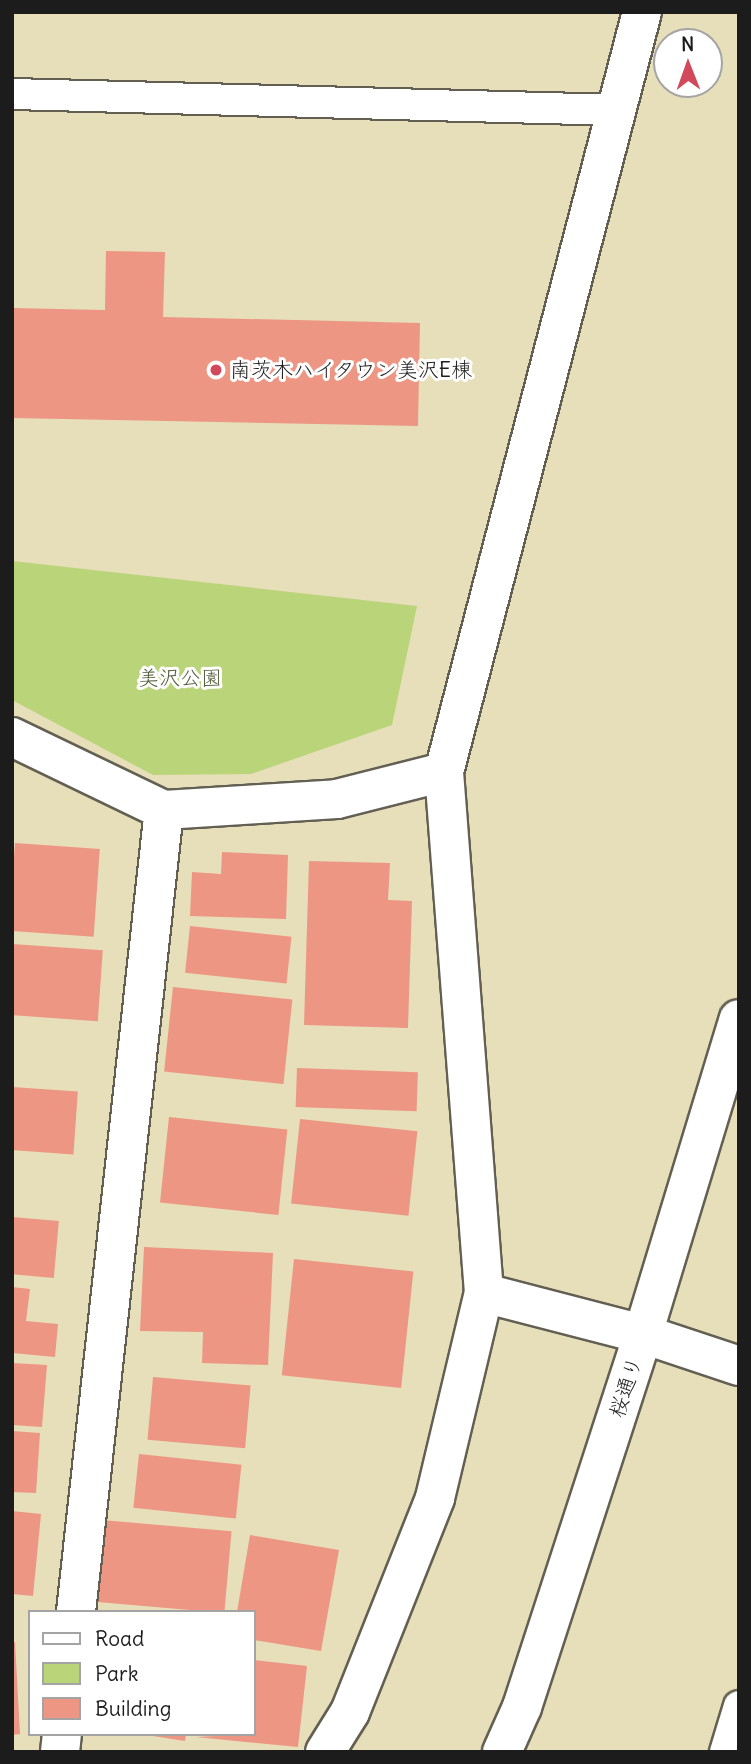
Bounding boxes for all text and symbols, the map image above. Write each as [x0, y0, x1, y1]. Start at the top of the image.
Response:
north arrow [653, 28, 723, 98]
text: N [681, 32, 694, 56]
place label: 南茨木ハイタウン美沢E棟 [230, 357, 473, 383]
marker: 南茨木ハイタウン美沢E棟 [208, 362, 224, 378]
park label: 美沢公園 [138, 665, 222, 691]
street label: 桜通り [604, 1353, 648, 1421]
legend [28, 1610, 256, 1736]
text: Road [95, 1625, 144, 1652]
text: Park [95, 1660, 138, 1687]
text: Building [95, 1695, 171, 1722]

